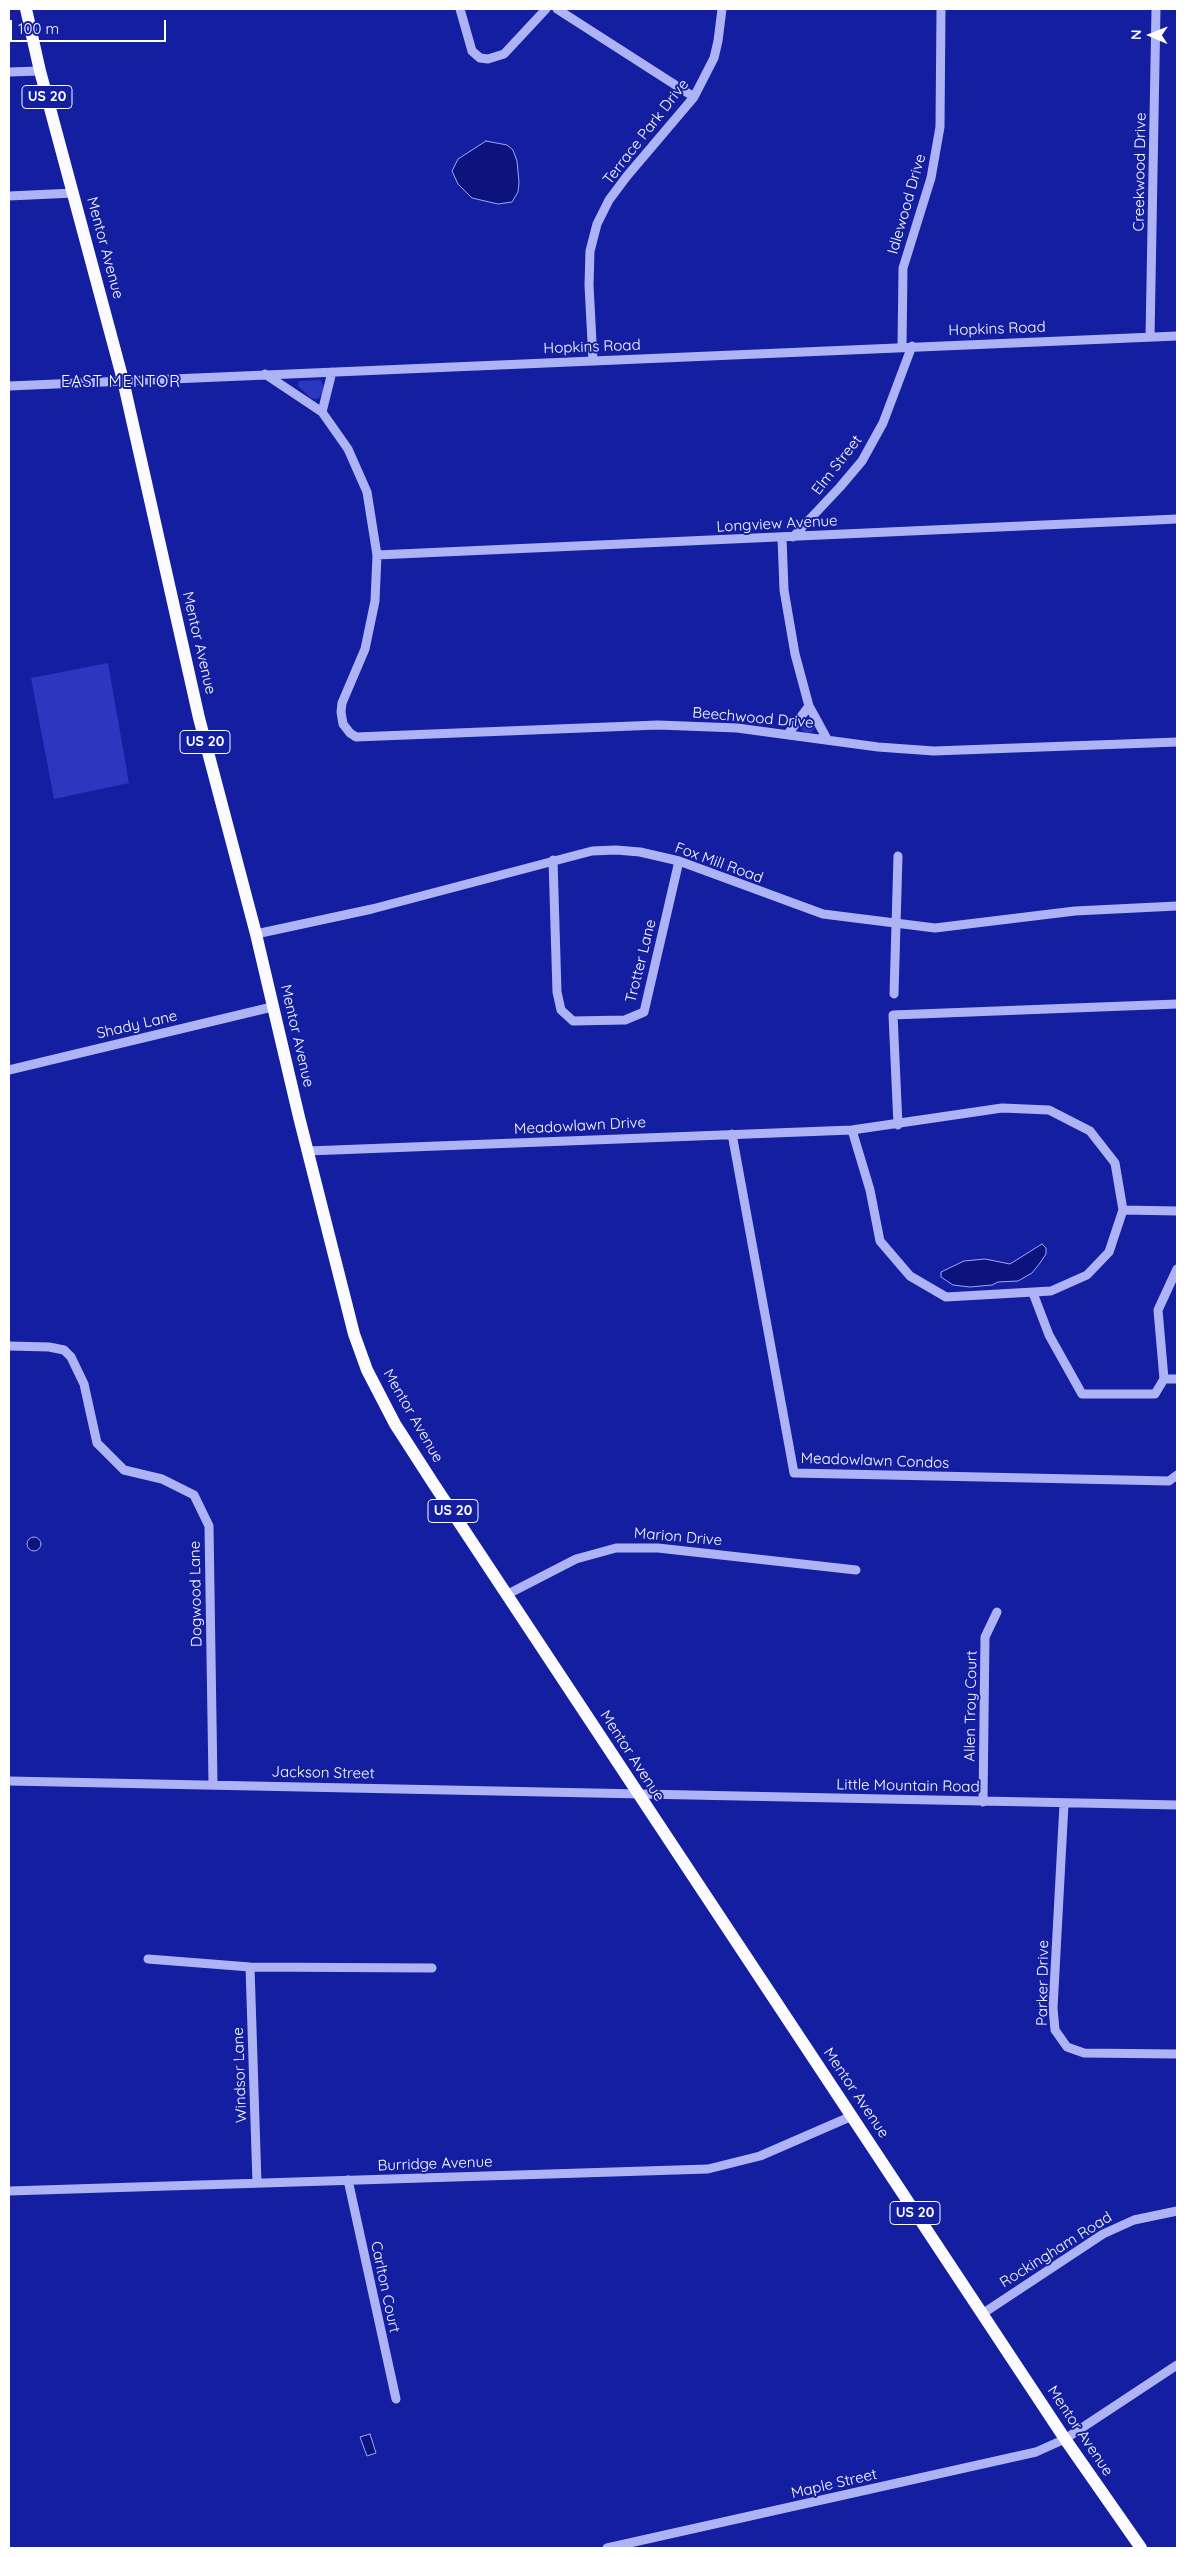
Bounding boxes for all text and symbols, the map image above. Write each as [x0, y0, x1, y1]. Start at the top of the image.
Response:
scale bar [12, 10, 169, 42]
north arrow [1126, 10, 1176, 60]
text: 100 m [18, 19, 59, 38]
text: N [1127, 29, 1145, 40]
street label: Terrace Park Drive [599, 76, 693, 188]
road number: US 20 [22, 85, 72, 108]
street label: Creekwood Drive [1130, 112, 1150, 232]
street label: Idlewood Drive [884, 152, 930, 256]
street label: Mentor Avenue [83, 195, 127, 301]
street label: Hopkins Road [948, 318, 1046, 340]
street label: Hopkins Road [543, 336, 641, 358]
district label: EAST MENTOR [60, 372, 182, 392]
street label: Elm Street [808, 432, 866, 498]
street label: Longview Avenue [716, 512, 838, 536]
street label: Mentor Avenue [178, 590, 220, 696]
street label: Beechwood Drive [692, 704, 814, 732]
road number: US 20 [180, 730, 230, 754]
street label: Fox Mill Road [673, 839, 765, 887]
street label: Trotter Lane [622, 917, 660, 1005]
street label: Mentor Avenue [276, 983, 318, 1089]
street label: Shady Lane [95, 1007, 179, 1043]
street label: Meadowlawn Drive [514, 1114, 646, 1138]
street label: Mentor Avenue [379, 1366, 447, 1466]
street label: Meadowlawn Condos [800, 1449, 950, 1473]
road number: US 20 [428, 1500, 478, 1522]
street label: Marion Drive [633, 1524, 723, 1550]
street label: Dogwood Lane [186, 1541, 206, 1647]
street label: Allen Troy Court [961, 1650, 981, 1762]
street label: Mentor Avenue [596, 1707, 668, 1805]
street label: Jackson Street [271, 1763, 375, 1783]
street label: Little Mountain Road [836, 1776, 980, 1796]
street label: Parker Drive [1033, 1940, 1053, 2026]
street label: Windsor Lane [229, 2027, 251, 2123]
street label: Mentor Avenue [819, 2045, 893, 2141]
street label: Burridge Avenue [377, 2153, 493, 2175]
road number: US 20 [890, 2202, 940, 2224]
street label: Rockingham Road [997, 2208, 1115, 2292]
street label: Carlton Court [367, 2240, 403, 2334]
street label: Mentor Avenue [1043, 2383, 1117, 2479]
street label: Maple Street [789, 2465, 879, 2503]

